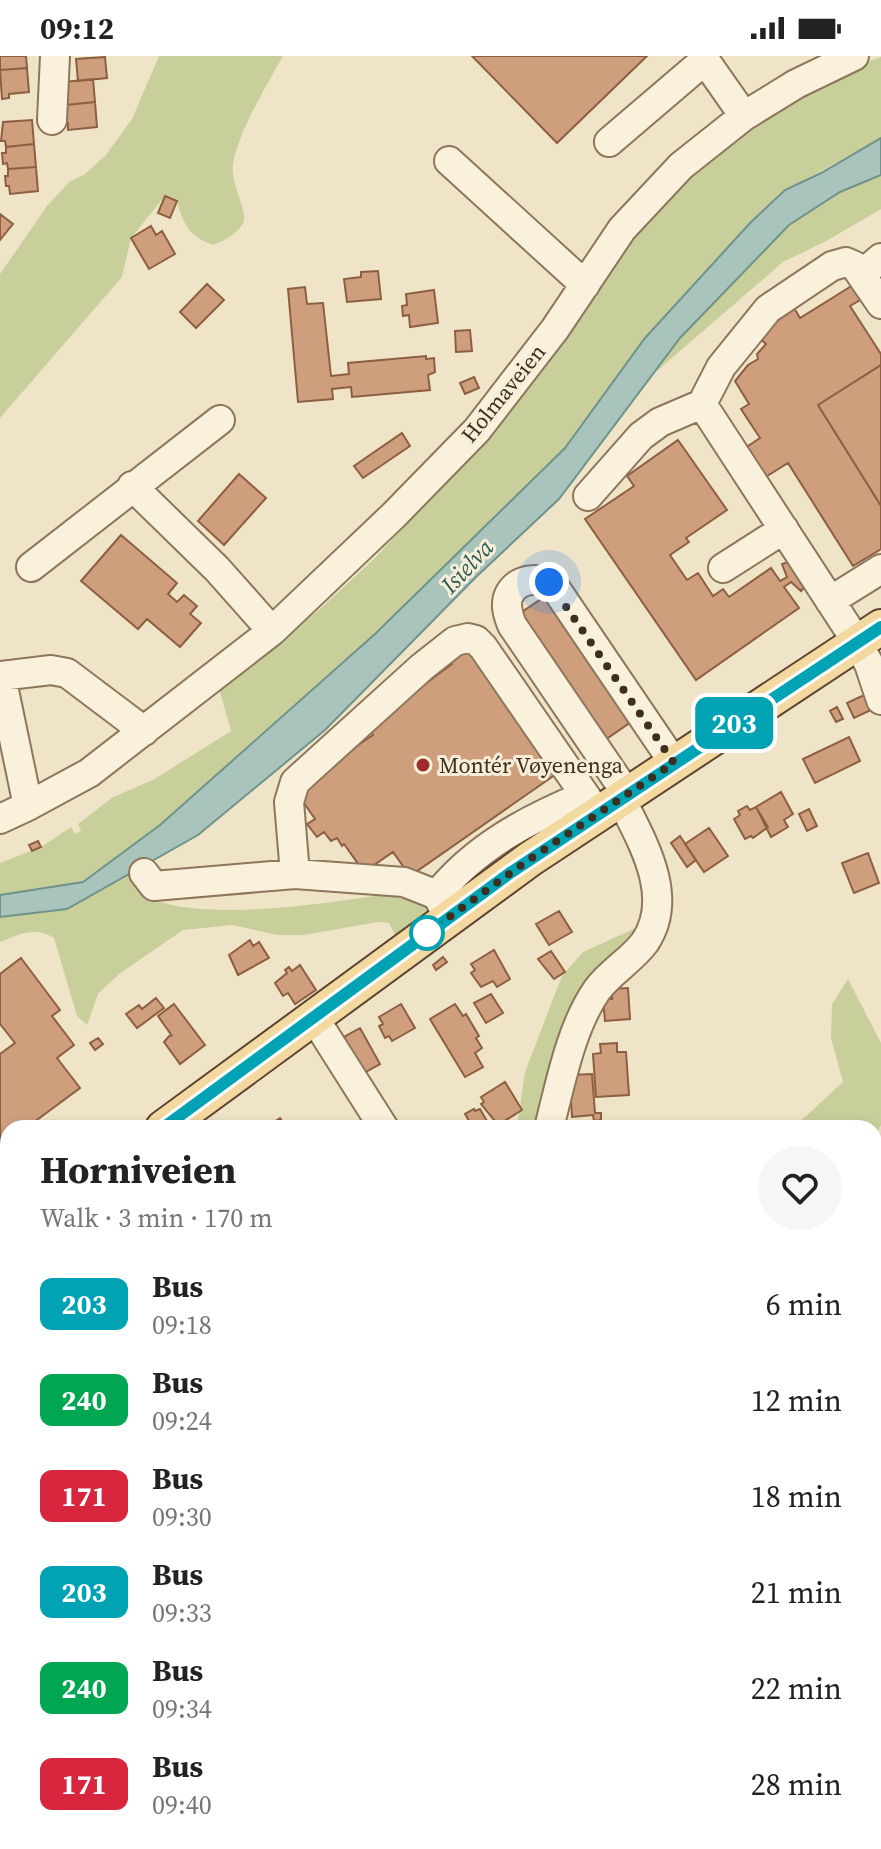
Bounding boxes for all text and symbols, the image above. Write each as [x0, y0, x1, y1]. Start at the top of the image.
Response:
text: 09:12 [40, 8, 114, 49]
street label: Holmaveien [454, 337, 552, 449]
water label: Isielva [433, 531, 501, 601]
your location [529, 562, 569, 602]
line badge: 203 [688, 697, 780, 749]
text: 203 [711, 704, 757, 742]
place label: Montér Vøyenenga [439, 750, 624, 780]
marker: Montér Vøyenenga [414, 756, 432, 774]
unlabelled marker [410, 916, 444, 950]
text: Horniveien [40, 1144, 236, 1196]
button: heart [758, 1146, 842, 1230]
text: Walk · 3 min · 170 m [40, 1200, 273, 1236]
text: Bus [152, 1266, 203, 1307]
text: 6 min [766, 1284, 842, 1325]
text: 203 [61, 1285, 107, 1323]
text: 09:18 [152, 1307, 212, 1343]
text: Bus [152, 1362, 203, 1403]
text: 12 min [751, 1380, 842, 1421]
text: 240 [61, 1381, 107, 1419]
text: 09:24 [152, 1403, 212, 1439]
text: Bus [152, 1458, 203, 1499]
text: 18 min [751, 1476, 842, 1517]
text: 171 [61, 1477, 107, 1515]
text: 09:30 [152, 1499, 212, 1535]
text: Bus [152, 1554, 203, 1595]
text: 21 min [751, 1572, 842, 1613]
text: 203 [61, 1573, 107, 1611]
text: 09:33 [152, 1595, 212, 1631]
text: Bus [152, 1650, 203, 1691]
text: 22 min [751, 1668, 842, 1709]
text: 240 [61, 1669, 107, 1707]
text: 09:34 [152, 1691, 212, 1727]
text: Bus [152, 1746, 203, 1787]
text: 28 min [751, 1764, 842, 1805]
text: 171 [61, 1765, 107, 1803]
text: 09:40 [152, 1787, 212, 1823]

